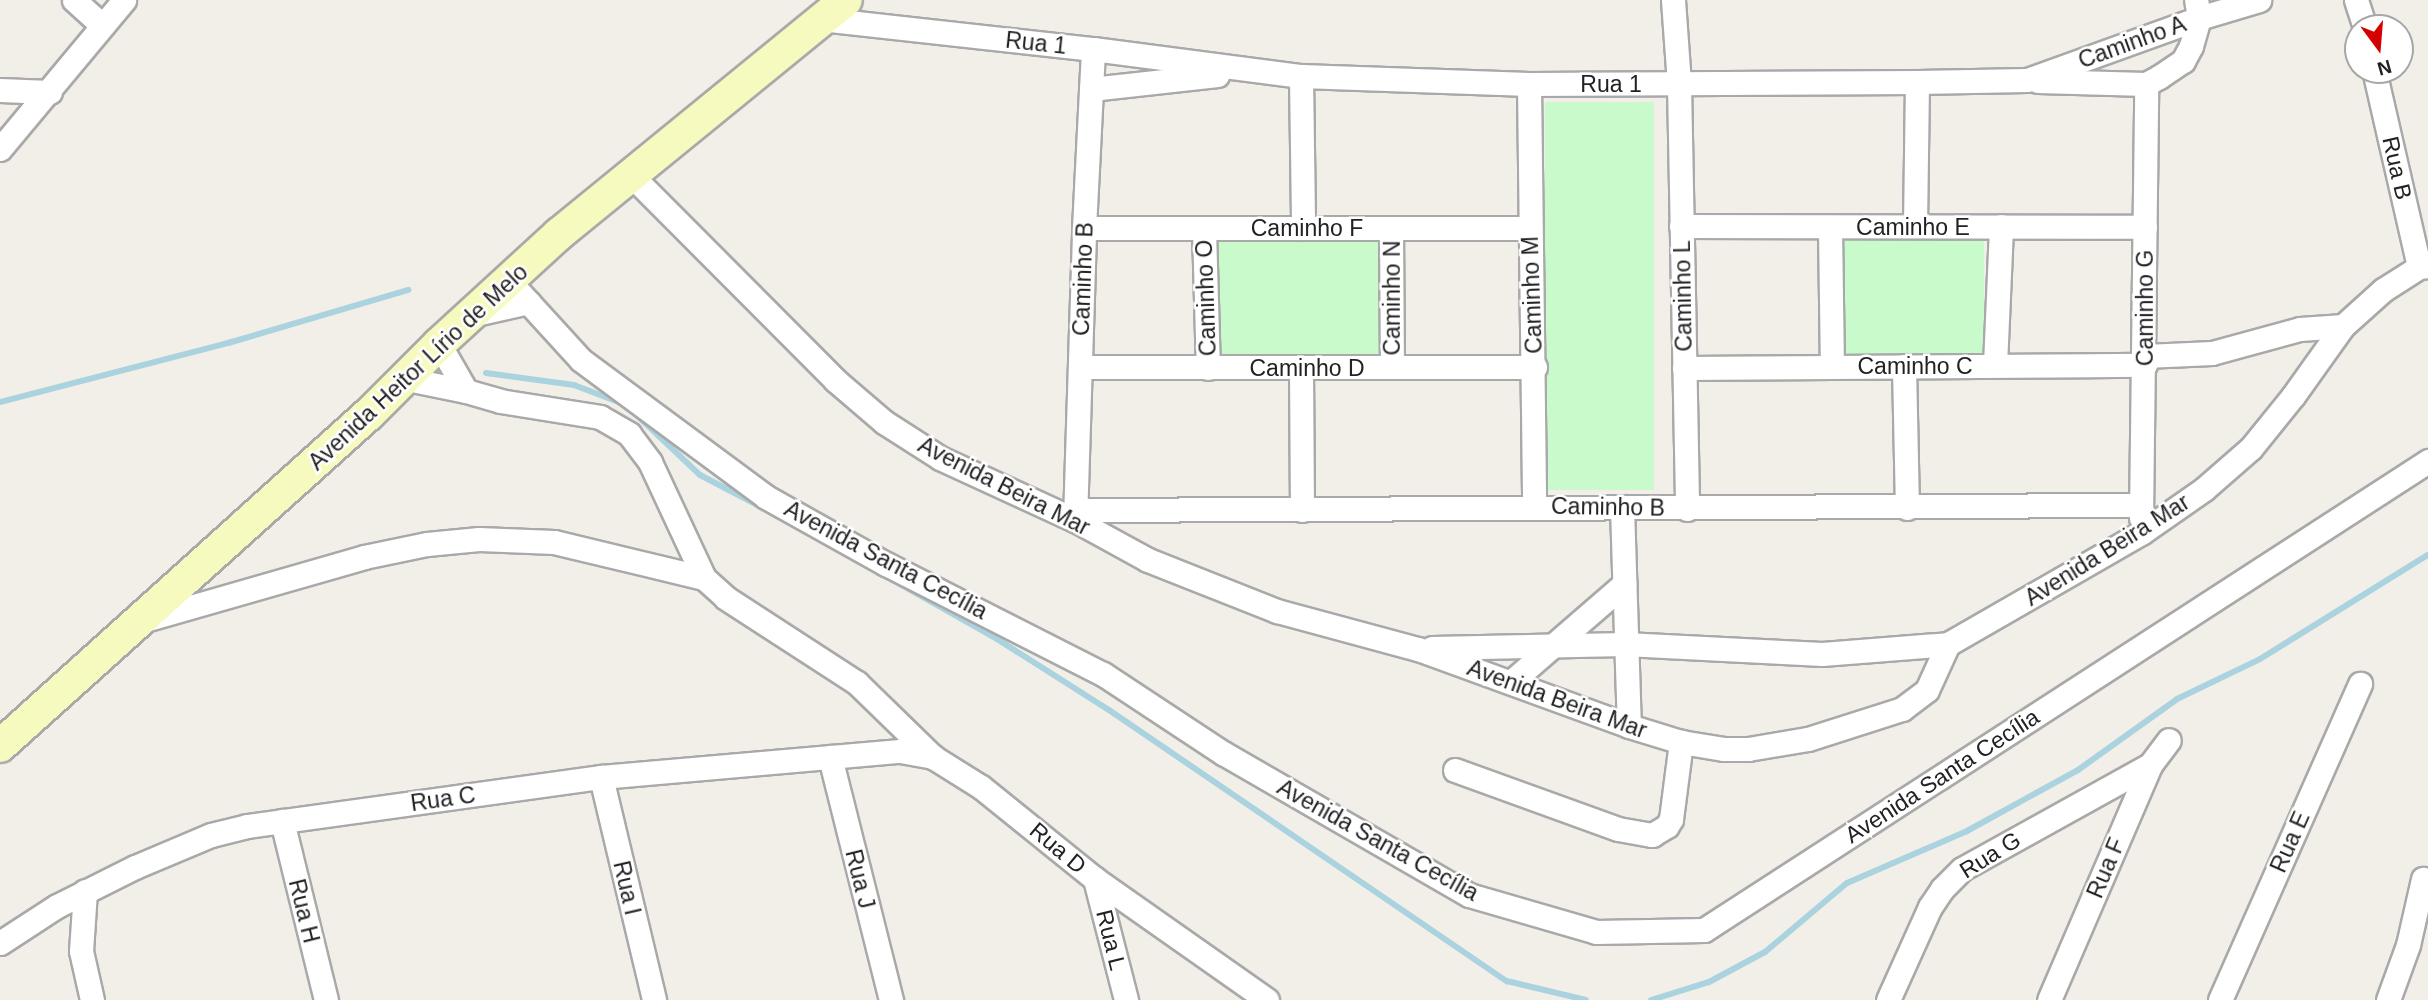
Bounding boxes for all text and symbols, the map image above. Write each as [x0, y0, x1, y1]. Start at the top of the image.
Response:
street label: Caminho A [2074, 10, 2190, 74]
north arrow [2344, 14, 2414, 84]
street label: Rua 1 [1004, 26, 1068, 60]
text: N [2375, 56, 2394, 80]
street label: Rua 1 [1580, 70, 1642, 98]
street label: Rua B [2376, 134, 2418, 202]
street label: Caminho E [1856, 213, 1970, 241]
street label: Caminho F [1251, 214, 1363, 242]
street label: Caminho B [1067, 222, 1099, 336]
street label: Caminho M [1516, 236, 1548, 354]
street label: Caminho O [1190, 239, 1222, 357]
street label: Caminho N [1378, 240, 1406, 356]
street label: Caminho L [1668, 240, 1698, 352]
street label: Caminho G [2131, 250, 2159, 366]
street label: Avenida Heitor Lírio de Melo [303, 258, 533, 476]
street label: Caminho C [1857, 352, 1973, 380]
street label: Caminho D [1249, 354, 1365, 382]
street label: Avenida Beira Mar [914, 431, 1094, 541]
street label: Avenida Beira Mar [2020, 488, 2194, 612]
street label: Caminho B [1551, 492, 1665, 522]
street label: Avenida Santa Cecília [780, 495, 992, 625]
street label: Avenida Beira Mar [1464, 654, 1650, 744]
street label: Avenida Santa Cecília [1840, 703, 2044, 849]
street label: Avenida Santa Cecília [1273, 773, 1483, 907]
street label: Rua C [409, 781, 477, 817]
street label: Rua E [2264, 807, 2316, 877]
street label: Rua D [1024, 816, 1092, 880]
street label: Rua G [1955, 826, 2025, 884]
street label: Rua F [2081, 834, 2131, 902]
street label: Rua J [839, 847, 881, 911]
street label: Rua I [607, 858, 647, 918]
street label: Rua H [283, 876, 325, 946]
street label: Rua L [1090, 907, 1132, 973]

